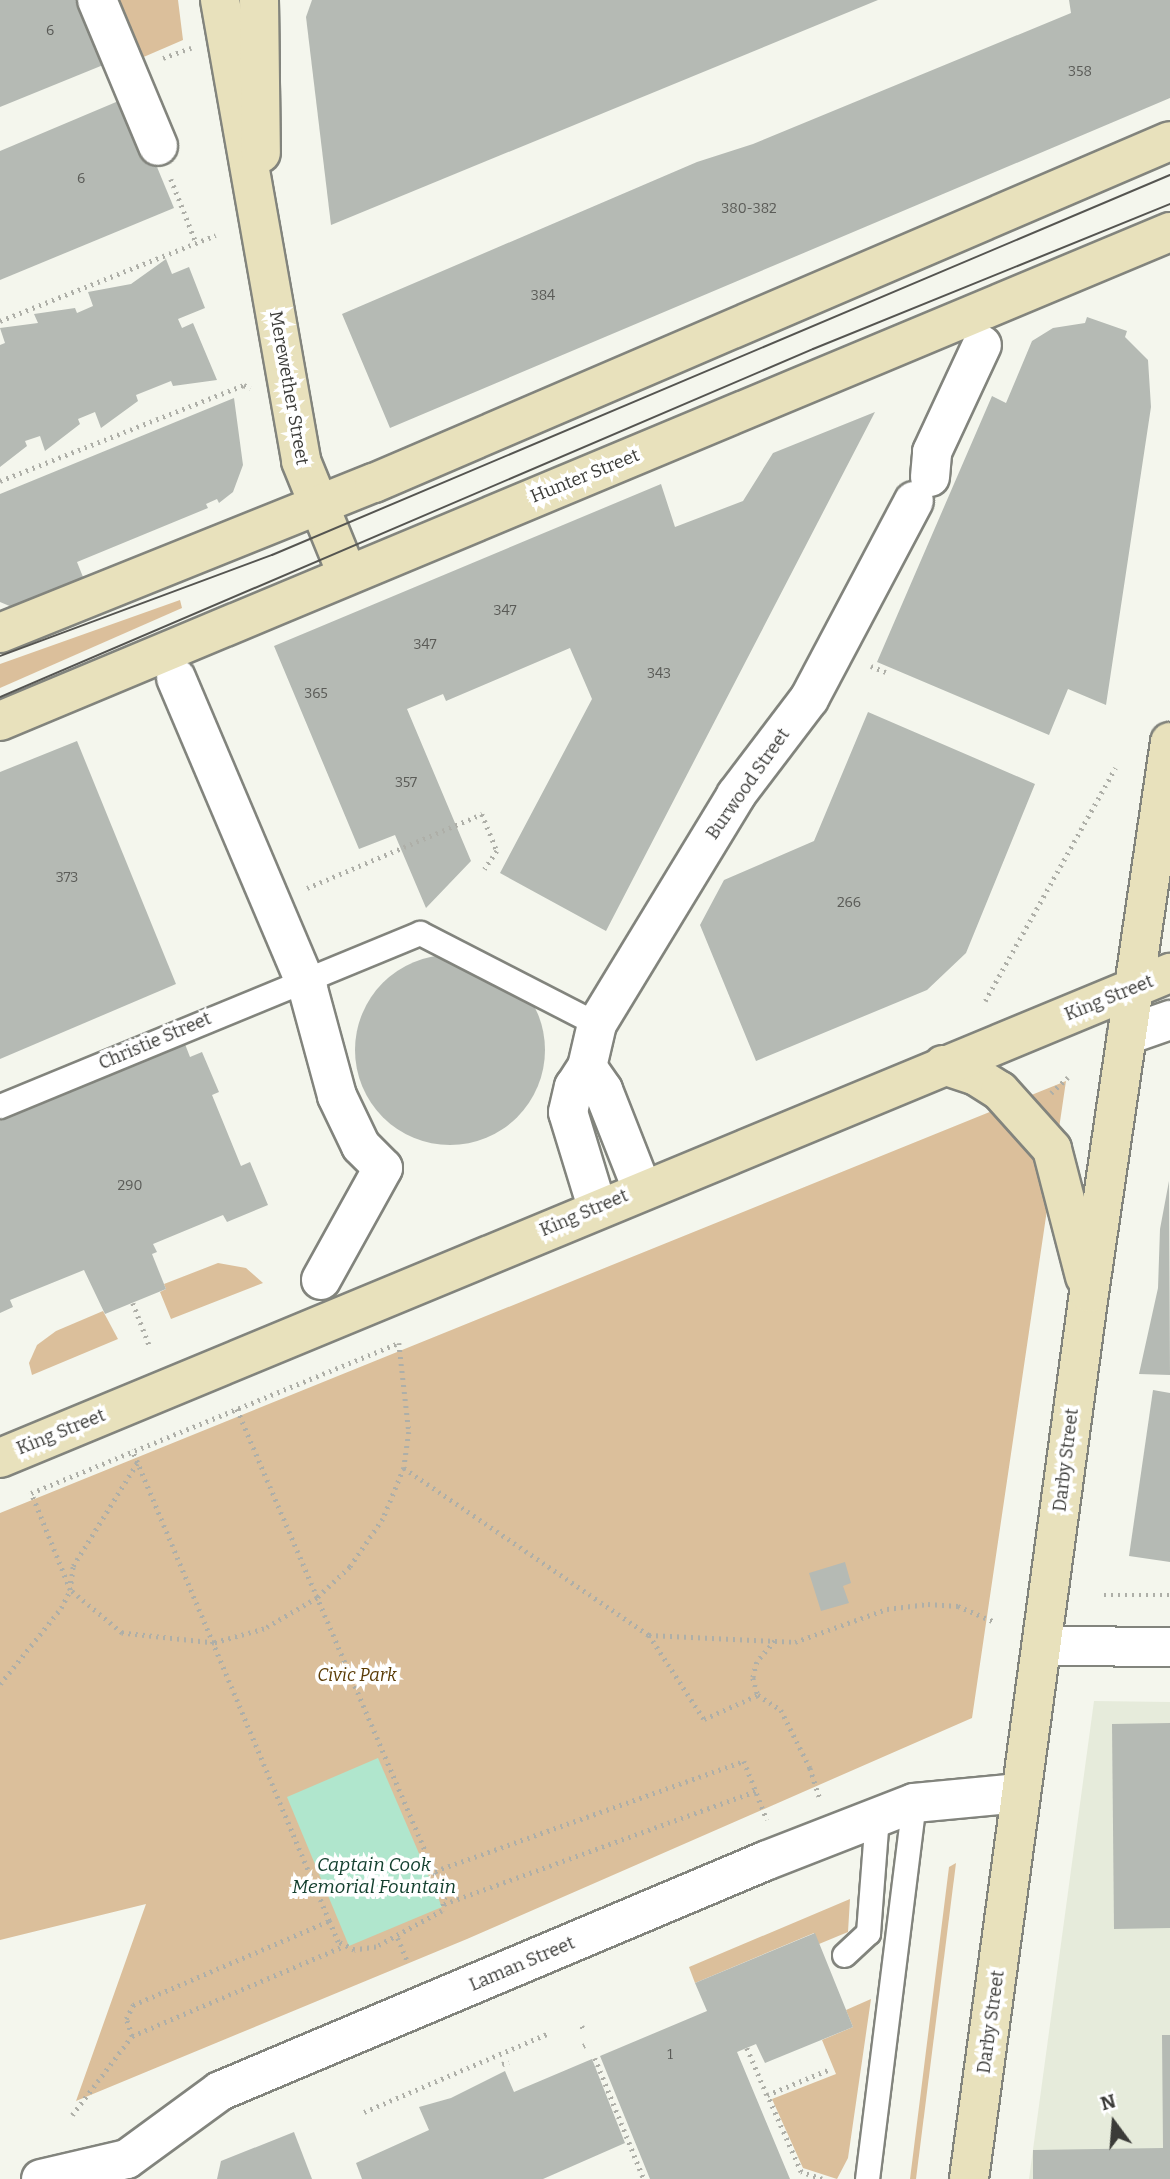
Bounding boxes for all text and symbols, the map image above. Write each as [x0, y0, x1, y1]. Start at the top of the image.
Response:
house number: 6 [46, 23, 54, 39]
house number: 358 [1068, 64, 1092, 80]
house number: 6 [77, 171, 85, 187]
house number: 380-382 [721, 201, 777, 217]
house number: 384 [531, 288, 555, 304]
street label: Merewether Street [265, 309, 313, 467]
street label: Hunter Street [527, 444, 643, 508]
house number: 347 [494, 603, 516, 619]
house number: 347 [414, 637, 436, 653]
house number: 343 [647, 666, 671, 682]
house number: 365 [304, 686, 328, 702]
street label: Burwood Street [702, 724, 794, 844]
house number: 357 [395, 775, 417, 791]
house number: 373 [56, 870, 78, 886]
house number: 266 [837, 895, 861, 911]
street label: King Street [1062, 970, 1156, 1026]
street label: Christie Street [95, 1008, 215, 1074]
house number: 290 [118, 1178, 142, 1194]
street label: King Street [537, 1185, 631, 1241]
street label: King Street [14, 1404, 108, 1460]
street label: Darby Street [1049, 1407, 1083, 1513]
park label: Civic Park [317, 1664, 397, 1686]
water label: Captain Cook Memorial Fountain [292, 1854, 456, 1898]
street label: Laman Street [466, 1932, 578, 1996]
street label: Darby Street [973, 1969, 1009, 2075]
house number: 1 [667, 2047, 673, 2063]
north arrow [1079, 2088, 1149, 2158]
text: N [1098, 2089, 1118, 2115]

